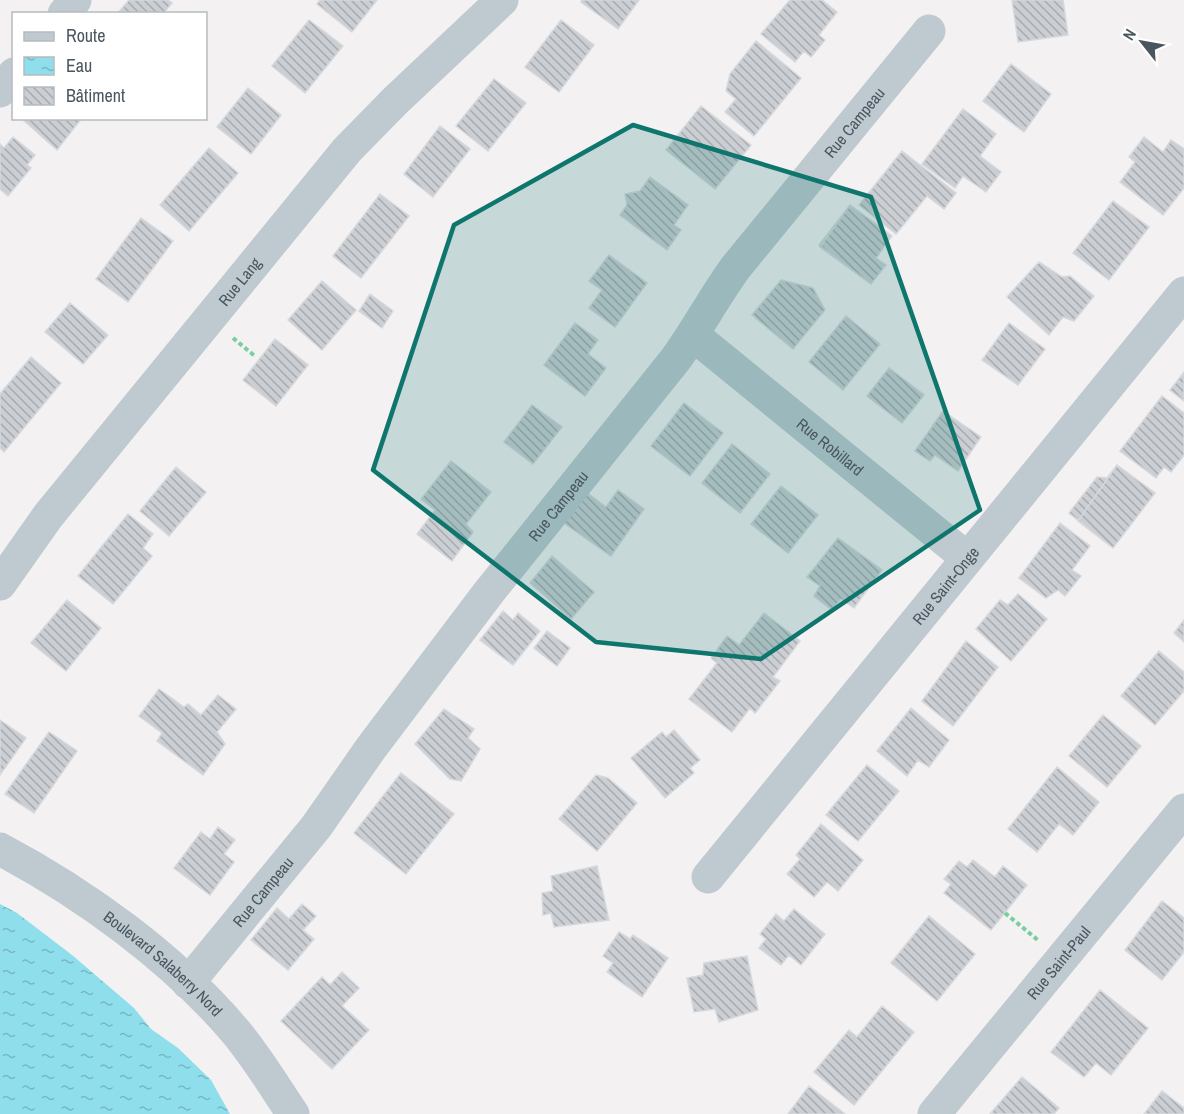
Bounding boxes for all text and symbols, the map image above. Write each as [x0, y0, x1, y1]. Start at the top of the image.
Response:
legend [12, 12, 207, 120]
north arrow [1112, 12, 1172, 72]
text: Route [66, 23, 105, 48]
text: N [1117, 25, 1141, 44]
text: Eau [66, 53, 92, 78]
text: Bâtiment [66, 83, 125, 108]
street label: Rue Campeau [819, 83, 890, 162]
street label: Rue Lang [213, 252, 267, 311]
street label: Rue Robillard [792, 413, 868, 481]
street label: Rue Campeau [523, 466, 593, 546]
street label: Rue Saint-Onge [907, 542, 984, 629]
street label: Rue Campeau [228, 852, 298, 931]
street label: Boulevard Salaberry Nord [99, 906, 228, 1021]
street label: Rue Saint-Paul [1022, 921, 1095, 1004]

